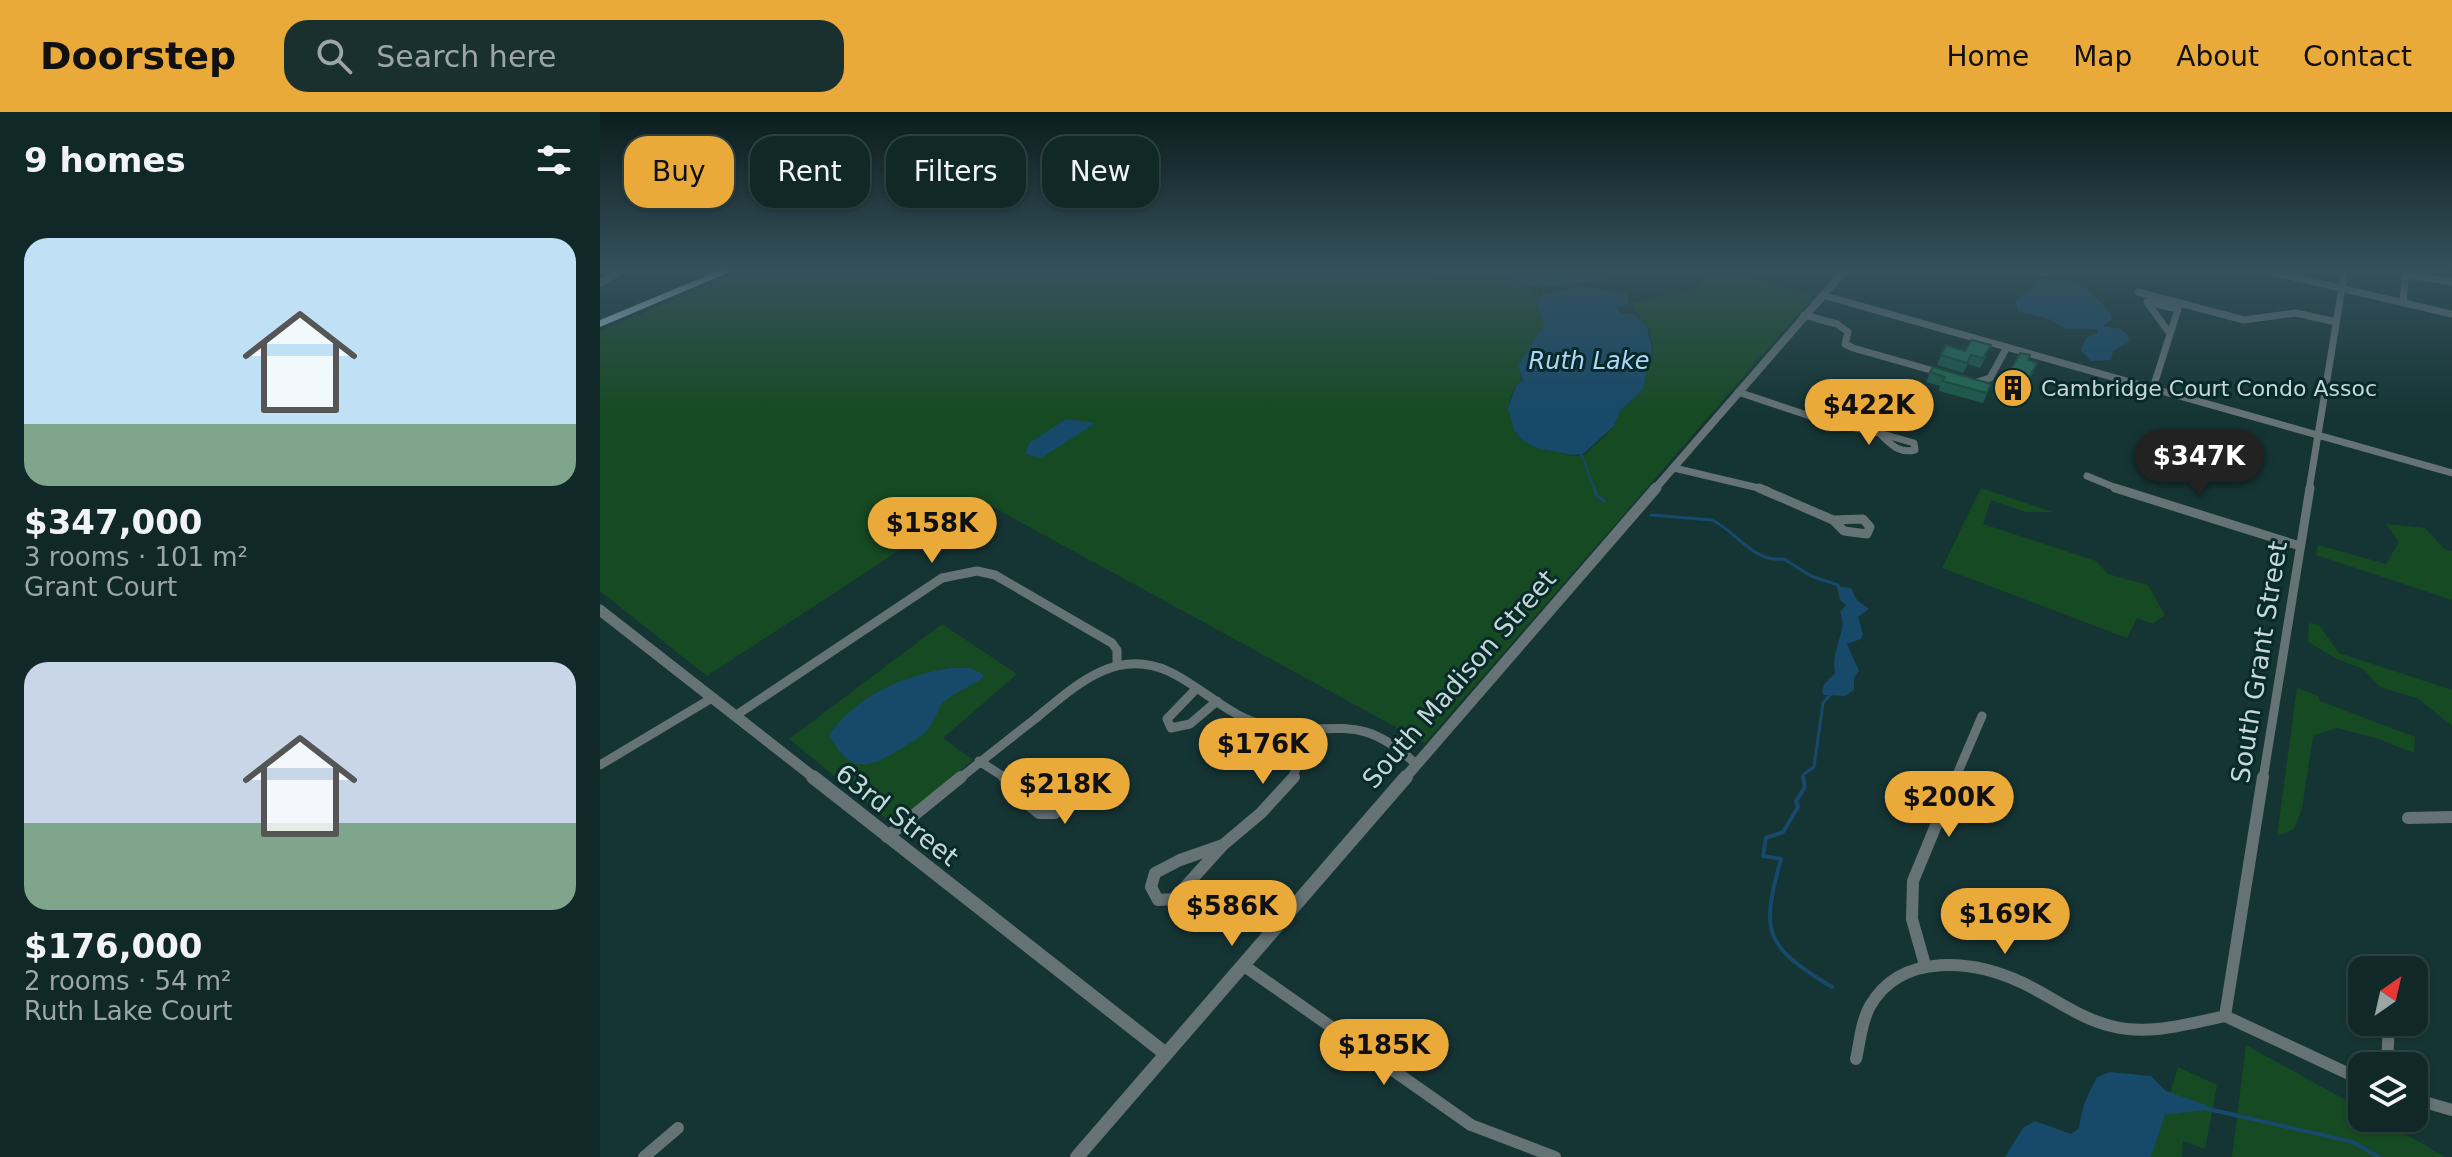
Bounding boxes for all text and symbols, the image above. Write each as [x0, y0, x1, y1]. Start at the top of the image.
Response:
search box [284, 20, 844, 92]
text: Doorstep [40, 34, 236, 78]
icon: search [312, 34, 356, 78]
text: Search here [376, 39, 556, 74]
text: Home [1946, 40, 2029, 73]
text: Map [2073, 40, 2132, 73]
text: About [2176, 40, 2259, 73]
text: Contact [2303, 40, 2412, 73]
chip: Buy [624, 136, 734, 208]
chip: Rent [750, 136, 870, 208]
chip: Filters [886, 136, 1026, 208]
chip: New [1042, 136, 1159, 208]
icon: filters [532, 138, 576, 182]
text: 9 homes [24, 140, 186, 180]
icon: home [228, 290, 372, 434]
water label: Ruth Lake [1529, 347, 1649, 375]
building icon: Cambridge Court Condo Assoc [1992, 367, 2034, 409]
place label: Cambridge Court Condo Assoc [2041, 376, 2377, 401]
pin: $422K [1813, 379, 1925, 447]
text: $422K [1823, 390, 1915, 420]
pin: $347K [2143, 430, 2255, 498]
text: $347K [2153, 441, 2245, 471]
pin: $158K [876, 497, 988, 565]
text: $347,000 [24, 502, 203, 542]
text: $158K [886, 508, 978, 538]
street label: South Grant Street [2225, 539, 2293, 785]
text: 3 rooms · 101 m² [24, 542, 248, 572]
street label: South Madison Street [1356, 564, 1562, 794]
text: Grant Court [24, 572, 177, 602]
icon: home [228, 714, 372, 858]
pin: $176K [1207, 718, 1319, 786]
text: $176K [1217, 729, 1309, 759]
street label: 63rd Street [830, 758, 964, 872]
pin: $218K [1009, 758, 1121, 826]
text: $218K [1019, 769, 1111, 799]
pin: $200K [1893, 771, 2005, 839]
text: $200K [1903, 782, 1995, 812]
pin: $586K [1176, 880, 1288, 948]
pin: $169K [1949, 888, 2061, 956]
text: $586K [1186, 891, 1278, 921]
text: $169K [1959, 899, 2051, 929]
text: $176,000 [24, 926, 203, 966]
north arrow [2348, 956, 2428, 1036]
map controls [2348, 956, 2428, 1132]
text: 2 rooms · 54 m² [24, 966, 232, 996]
text: Ruth Lake Court [24, 996, 233, 1026]
pin: $185K [1328, 1019, 1440, 1087]
text: $185K [1338, 1030, 1430, 1060]
button: layers [2348, 1052, 2428, 1132]

